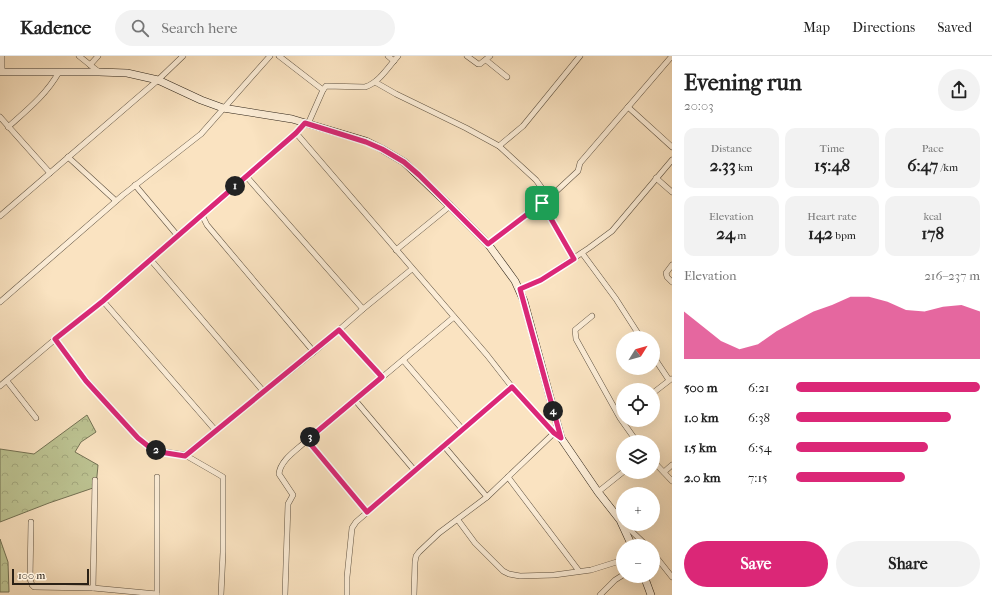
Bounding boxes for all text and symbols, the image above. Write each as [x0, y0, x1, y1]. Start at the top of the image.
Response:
search box [115, 10, 395, 46]
text: Kadence [20, 17, 91, 39]
icon: search [129, 17, 151, 39]
text: Search here [161, 19, 237, 37]
text: Map [803, 19, 830, 36]
text: Directions [852, 19, 915, 36]
text: Saved [937, 19, 972, 36]
button: share [938, 69, 980, 111]
text: Evening run [684, 70, 802, 96]
text: 20:03 [684, 98, 714, 113]
text: Distance [711, 142, 752, 155]
text: Time [819, 142, 844, 155]
text: Pace [922, 142, 944, 155]
text: 2.33 [710, 155, 736, 175]
text: 15:48 [814, 155, 850, 175]
text: 6:47 [907, 155, 938, 175]
text: km [736, 161, 753, 174]
text: /km [938, 161, 958, 174]
pin: 1 [225, 176, 245, 196]
text: 1 [233, 179, 237, 192]
pin [525, 186, 559, 220]
icon: arrive [531, 192, 553, 214]
text: Elevation [709, 210, 754, 223]
text: Heart rate [807, 210, 857, 223]
text: kcal [923, 210, 942, 223]
text: 24 [716, 223, 735, 243]
text: 142 [808, 223, 833, 243]
text: 178 [921, 223, 944, 243]
text: m [735, 229, 746, 242]
text: bpm [833, 229, 856, 242]
text: Elevation [684, 268, 737, 283]
text: 216–237 m [924, 268, 980, 283]
north arrow [616, 331, 660, 375]
map controls [616, 331, 660, 583]
text: 500 m [684, 380, 718, 395]
text: 6:21 [748, 380, 770, 395]
button: locate [616, 383, 660, 427]
pin: 4 [543, 401, 563, 421]
text: 4 [550, 404, 556, 417]
text: 1.0 km [684, 410, 719, 425]
text: 6:38 [748, 410, 770, 425]
pin: 3 [300, 427, 320, 447]
text: 3 [308, 430, 312, 443]
button: layers [616, 435, 660, 479]
pin: 2 [146, 440, 166, 460]
text: 1.5 km [684, 440, 717, 455]
text: 6:54 [748, 440, 771, 455]
text: 2 [153, 443, 159, 456]
text: 2.0 km [684, 470, 721, 485]
text: 7:15 [748, 470, 768, 485]
button: + [616, 487, 660, 531]
button: − [616, 539, 660, 583]
button: Save [684, 541, 828, 587]
button: Share [836, 541, 980, 587]
scale bar [12, 567, 89, 586]
text: 100 m [18, 569, 46, 582]

